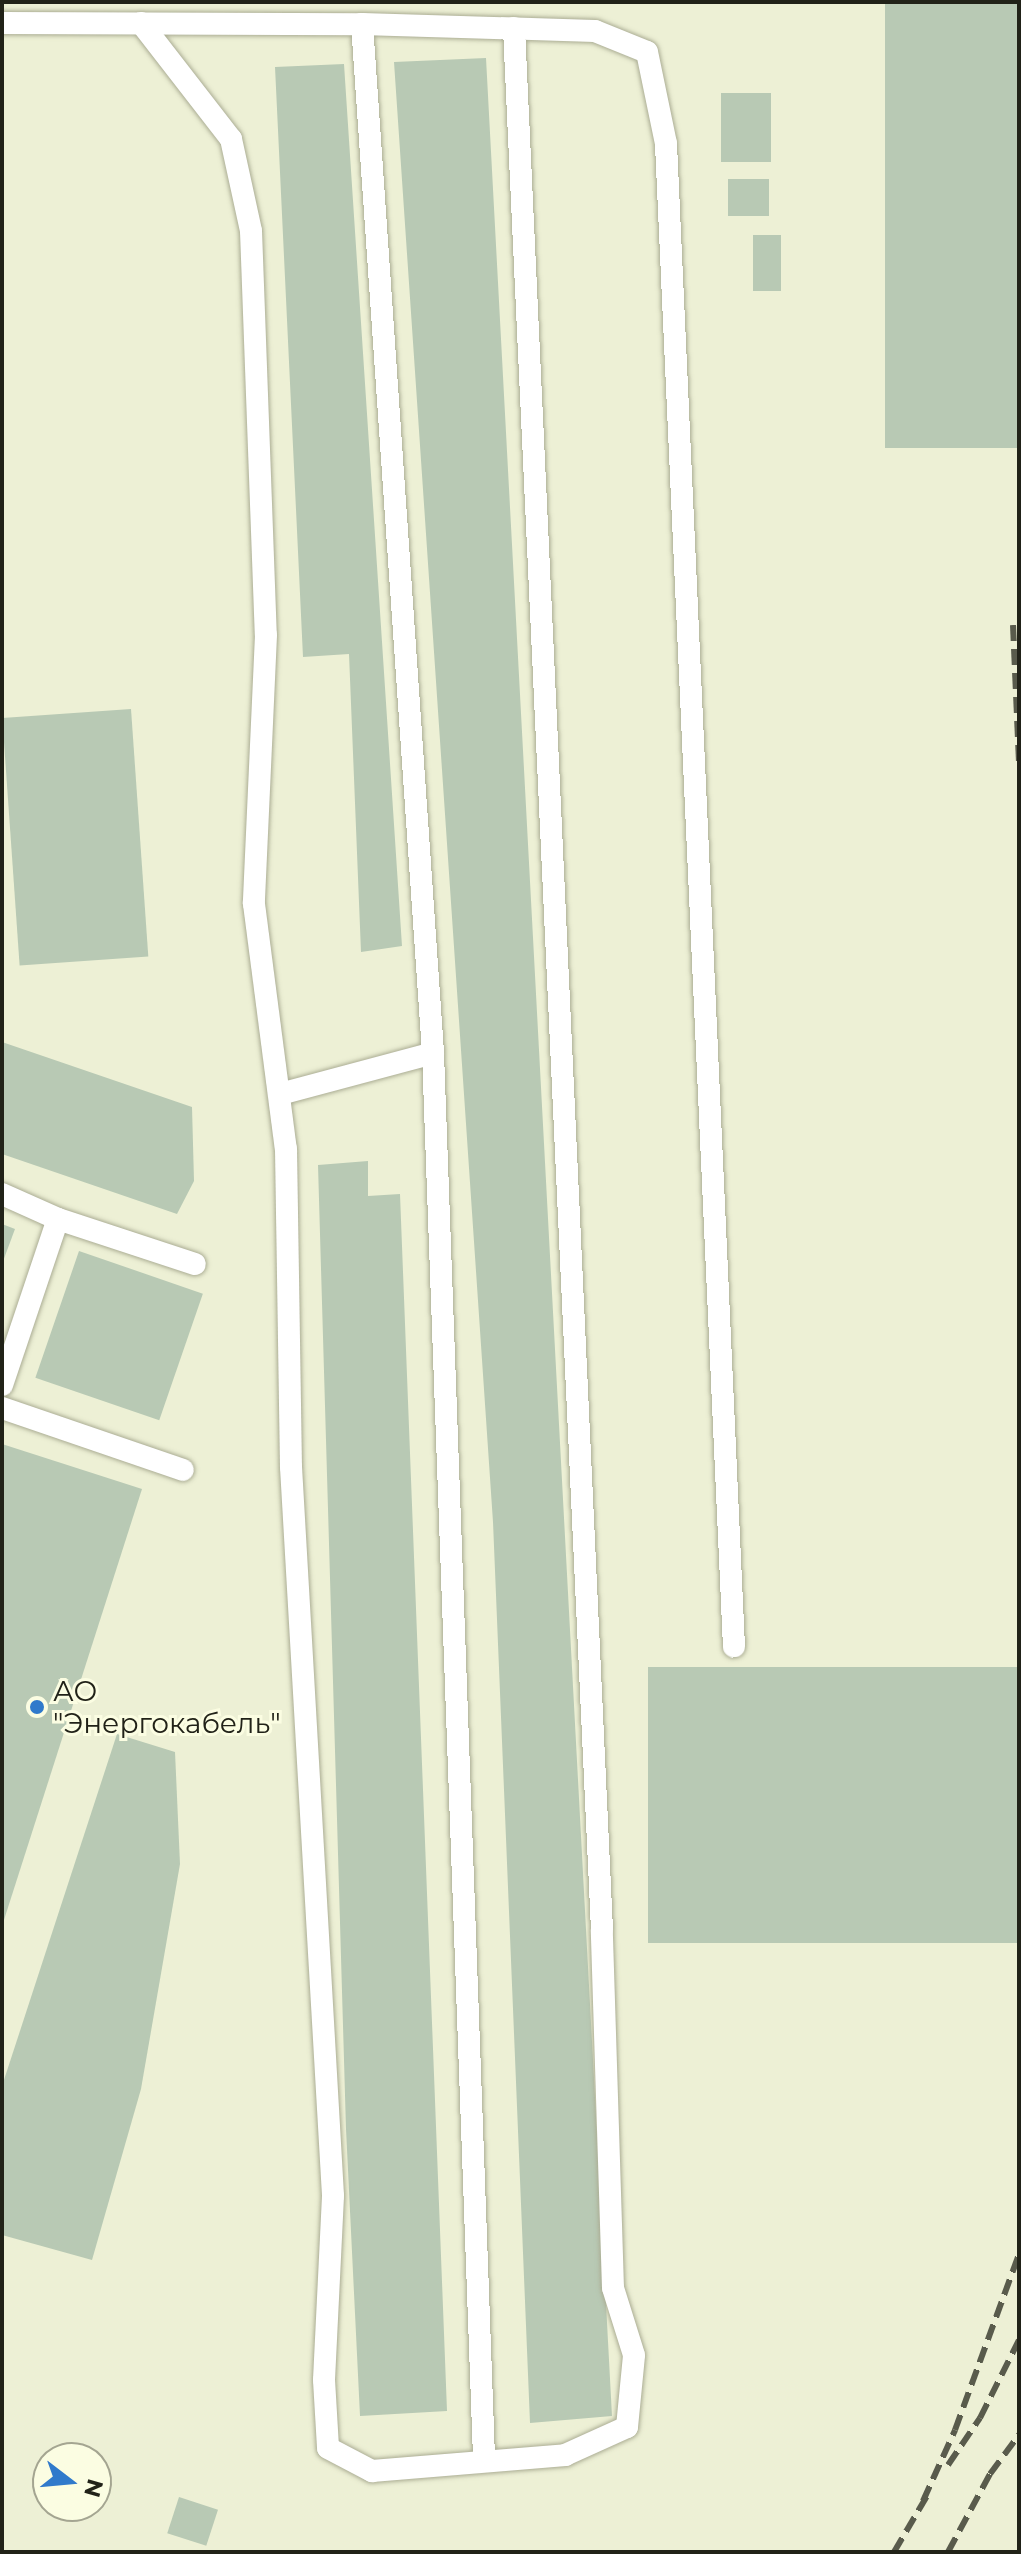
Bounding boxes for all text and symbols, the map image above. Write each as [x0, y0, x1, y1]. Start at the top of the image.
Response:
place label: АО "Энергокабель" [53, 1674, 281, 1740]
marker: АО "Энергокабель" [28, 1698, 46, 1716]
north arrow [32, 2442, 112, 2522]
text: N [78, 2476, 109, 2500]

